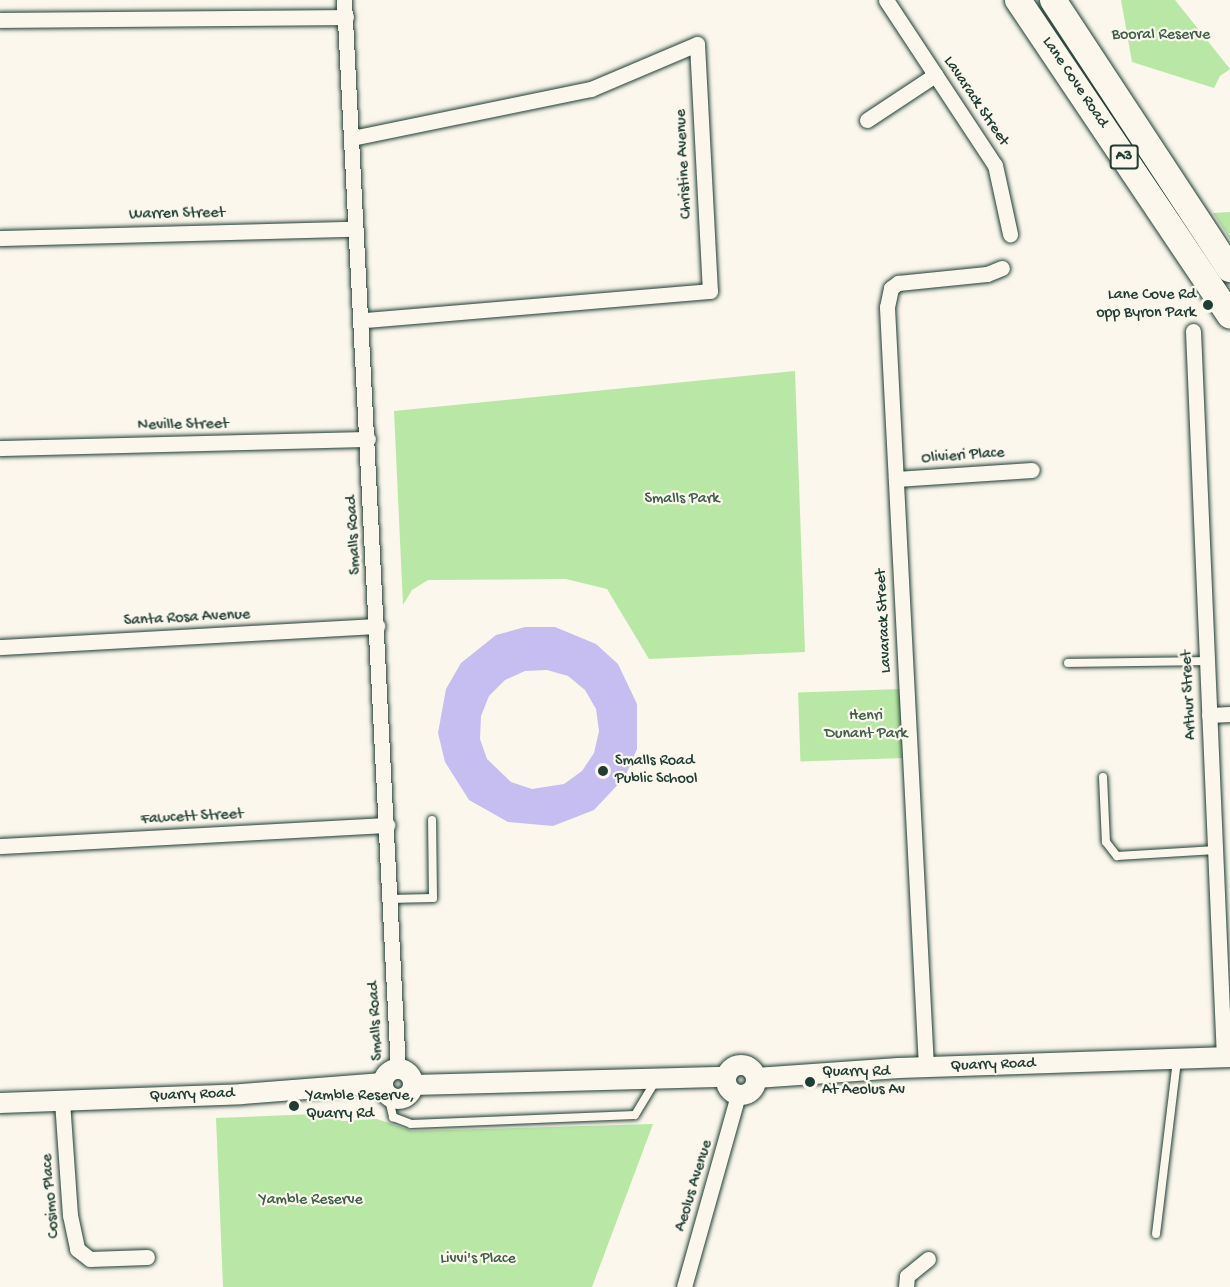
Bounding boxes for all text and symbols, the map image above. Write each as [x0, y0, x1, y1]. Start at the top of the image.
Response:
park label: Booral Reserve [1112, 26, 1210, 46]
street label: Lane Cove Road [1037, 34, 1111, 132]
street label: Lavarack Street [938, 53, 1012, 151]
street label: Christine Avenue [673, 109, 697, 219]
road number: A3 [1109, 145, 1139, 169]
street label: Warren Street [129, 205, 225, 225]
place label: Lane Cove Rd opp Byron Park [1096, 286, 1196, 324]
marker: Lane Cove Rd opp Byron Park [1201, 298, 1215, 312]
street label: Neville Street [137, 416, 229, 436]
street label: Olivieri Place [921, 445, 1005, 469]
park label: Smalls Park [645, 490, 719, 510]
street label: Smalls Road [343, 495, 367, 575]
street label: Lavarack Street [873, 568, 897, 674]
street label: Santa Rosa Avenue [123, 606, 251, 632]
street label: Arthur Street [1178, 650, 1202, 740]
park label: Henri Dunant Park [825, 707, 907, 745]
place label: Smalls Road Public School [615, 752, 698, 790]
marker: Smalls Road Public School [596, 764, 610, 778]
street label: Fawcett Street [140, 806, 244, 830]
street label: Smalls Road [365, 981, 389, 1061]
street label: Quarry Road [950, 1055, 1036, 1077]
place label: Quarry Rd At Aeolus Av [822, 1063, 905, 1101]
marker: Quarry Rd At Aeolus Av [803, 1075, 817, 1089]
street label: Quarry Road [149, 1085, 235, 1107]
place label: Yamble Reserve, Quarry Rd [306, 1087, 414, 1125]
marker: Yamble Reserve, Quarry Rd [287, 1099, 301, 1113]
street label: Aeolus Avenue [672, 1138, 718, 1234]
street label: Cosimo Place [39, 1153, 65, 1239]
park label: Yamble Reserve [259, 1191, 363, 1211]
park label: Livvi's Place [440, 1250, 516, 1270]

